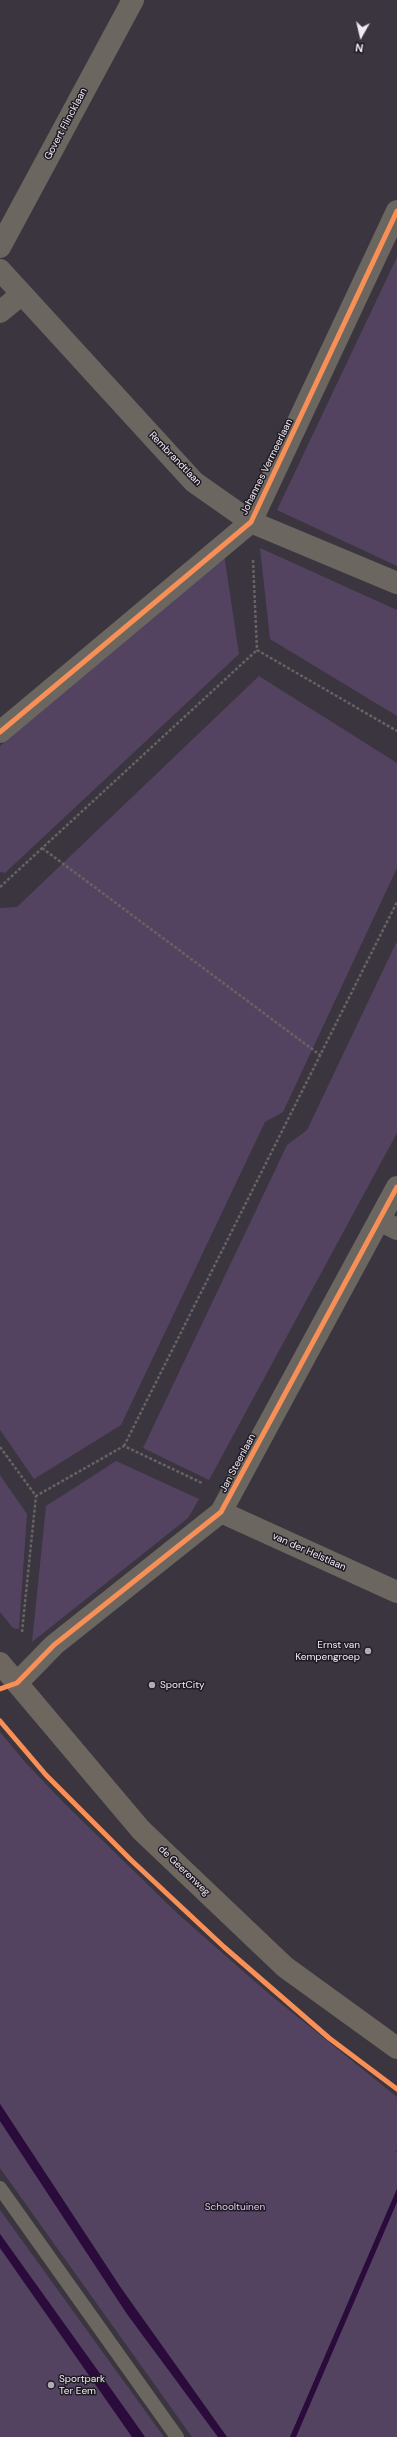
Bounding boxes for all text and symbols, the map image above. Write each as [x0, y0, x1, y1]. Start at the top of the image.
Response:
north arrow [341, 16, 381, 56]
text: N [354, 40, 364, 55]
street label: Govert Flincklaan [42, 86, 90, 162]
street label: Johannes Vermeerlaan [239, 417, 295, 517]
street label: Rembrandtlaan [146, 430, 204, 488]
street label: Jan Steenlaan [218, 1432, 258, 1494]
street label: van der Helstlaan [270, 1530, 348, 1574]
place label: Ernst van Kempengroep [295, 1639, 360, 1662]
marker: Ernst van Kempengroep [363, 1646, 373, 1656]
place label: SportCity [160, 1679, 205, 1691]
marker: SportCity [147, 1680, 157, 1690]
street label: de Geerenweg [156, 1843, 212, 1899]
park label: Schooltuinen [205, 2201, 265, 2213]
place label: Sportpark Ter Eem [59, 2373, 105, 2396]
marker: Sportpark Ter Eem [46, 2380, 56, 2390]

